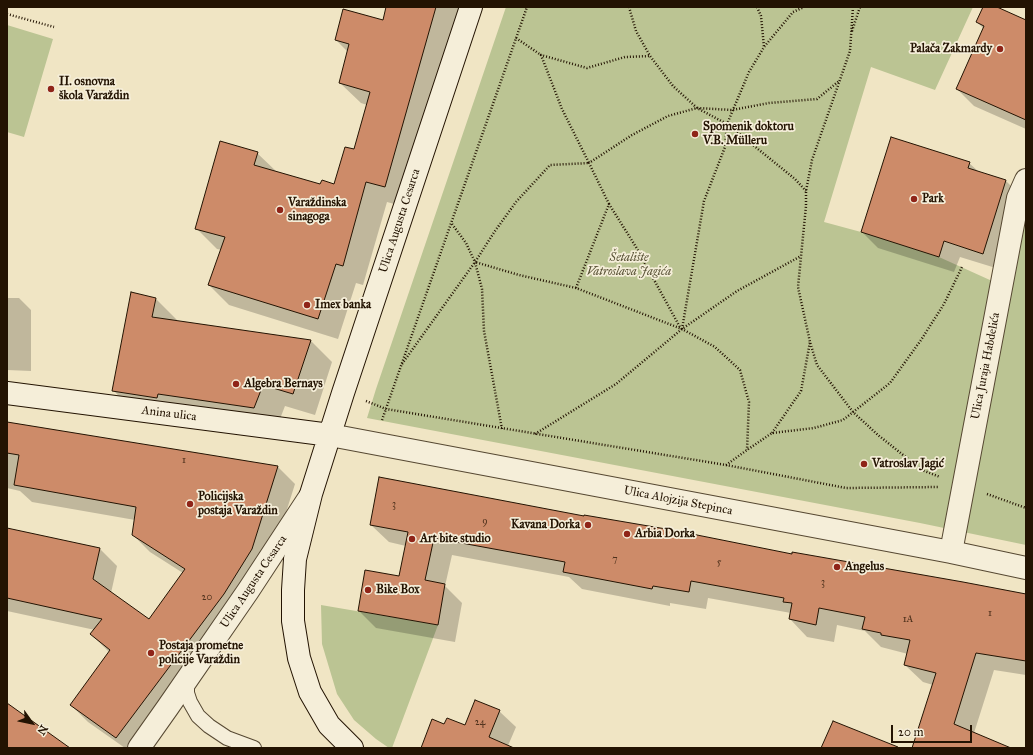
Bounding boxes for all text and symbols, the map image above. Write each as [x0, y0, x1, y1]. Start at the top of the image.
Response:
place label: Palača Zakmardy [910, 42, 992, 56]
marker: Palača Zakmardy [995, 44, 1005, 54]
place label: II. osnovna škola Varaždin [59, 75, 129, 103]
marker: II. osnovna škola Varaždin [46, 84, 56, 94]
place label: Spomenik doktoru V.B. Mülleru [703, 120, 794, 148]
marker: Spomenik doktoru V.B. Mülleru [690, 129, 700, 139]
street label: Ulica Augusta Cesarca [376, 167, 424, 275]
place label: Park [922, 192, 944, 206]
marker: Park [909, 194, 919, 204]
place label: Varaždinska sinagoga [288, 196, 346, 224]
marker: Varaždinska sinagoga [275, 205, 285, 215]
park label: Šetalište Vatroslava Jagića [587, 251, 671, 279]
place label: Imex banka [315, 298, 371, 312]
marker: Imex banka [302, 300, 312, 310]
street label: Ulica Juraja Habdelića [969, 311, 1003, 421]
place label: Algebra Bernays [244, 377, 323, 391]
marker: Algebra Bernays [231, 379, 241, 389]
street label: Anina ulica [141, 403, 197, 425]
house number: 1 [182, 455, 186, 467]
place label: Vatroslav Jagić [872, 457, 944, 471]
marker: Vatroslav Jagić [859, 459, 869, 469]
street label: Ulica Alojzija Stepinca [622, 483, 734, 519]
place label: Policijska postaja Varaždin [198, 490, 278, 518]
marker: Policijska postaja Varaždin [185, 499, 195, 509]
house number: 3 [392, 499, 396, 511]
house number: 9 [482, 516, 488, 528]
place label: Kavana Dorka [511, 518, 580, 532]
marker: Kavana Dorka [583, 520, 593, 530]
place label: Arbia Dorka [635, 527, 695, 541]
marker: Arbia Dorka [622, 529, 632, 539]
place label: Art bite studio [420, 532, 491, 546]
street label: Ulica Augusta Cesarca [218, 533, 290, 631]
marker: Art bite studio [407, 534, 417, 544]
house number: 7 [612, 554, 618, 566]
house number: 5 [717, 557, 721, 569]
place label: Angelus [845, 560, 884, 574]
marker: Angelus [832, 562, 842, 572]
house number: 3 [821, 577, 825, 589]
place label: Bike Box [376, 583, 420, 597]
marker: Bike Box [363, 585, 373, 595]
house number: 20 [202, 592, 212, 604]
house number: 1 [988, 608, 992, 620]
house number: 1A [903, 614, 913, 626]
place label: Postaja prometne policije Varaždin [159, 639, 243, 667]
marker: Postaja prometne policije Varaždin [146, 648, 156, 658]
north arrow [12, 703, 52, 743]
house number: 24 [475, 717, 485, 729]
scale bar [893, 717, 974, 743]
text: N [34, 722, 50, 737]
text: 20 m [898, 725, 924, 739]

